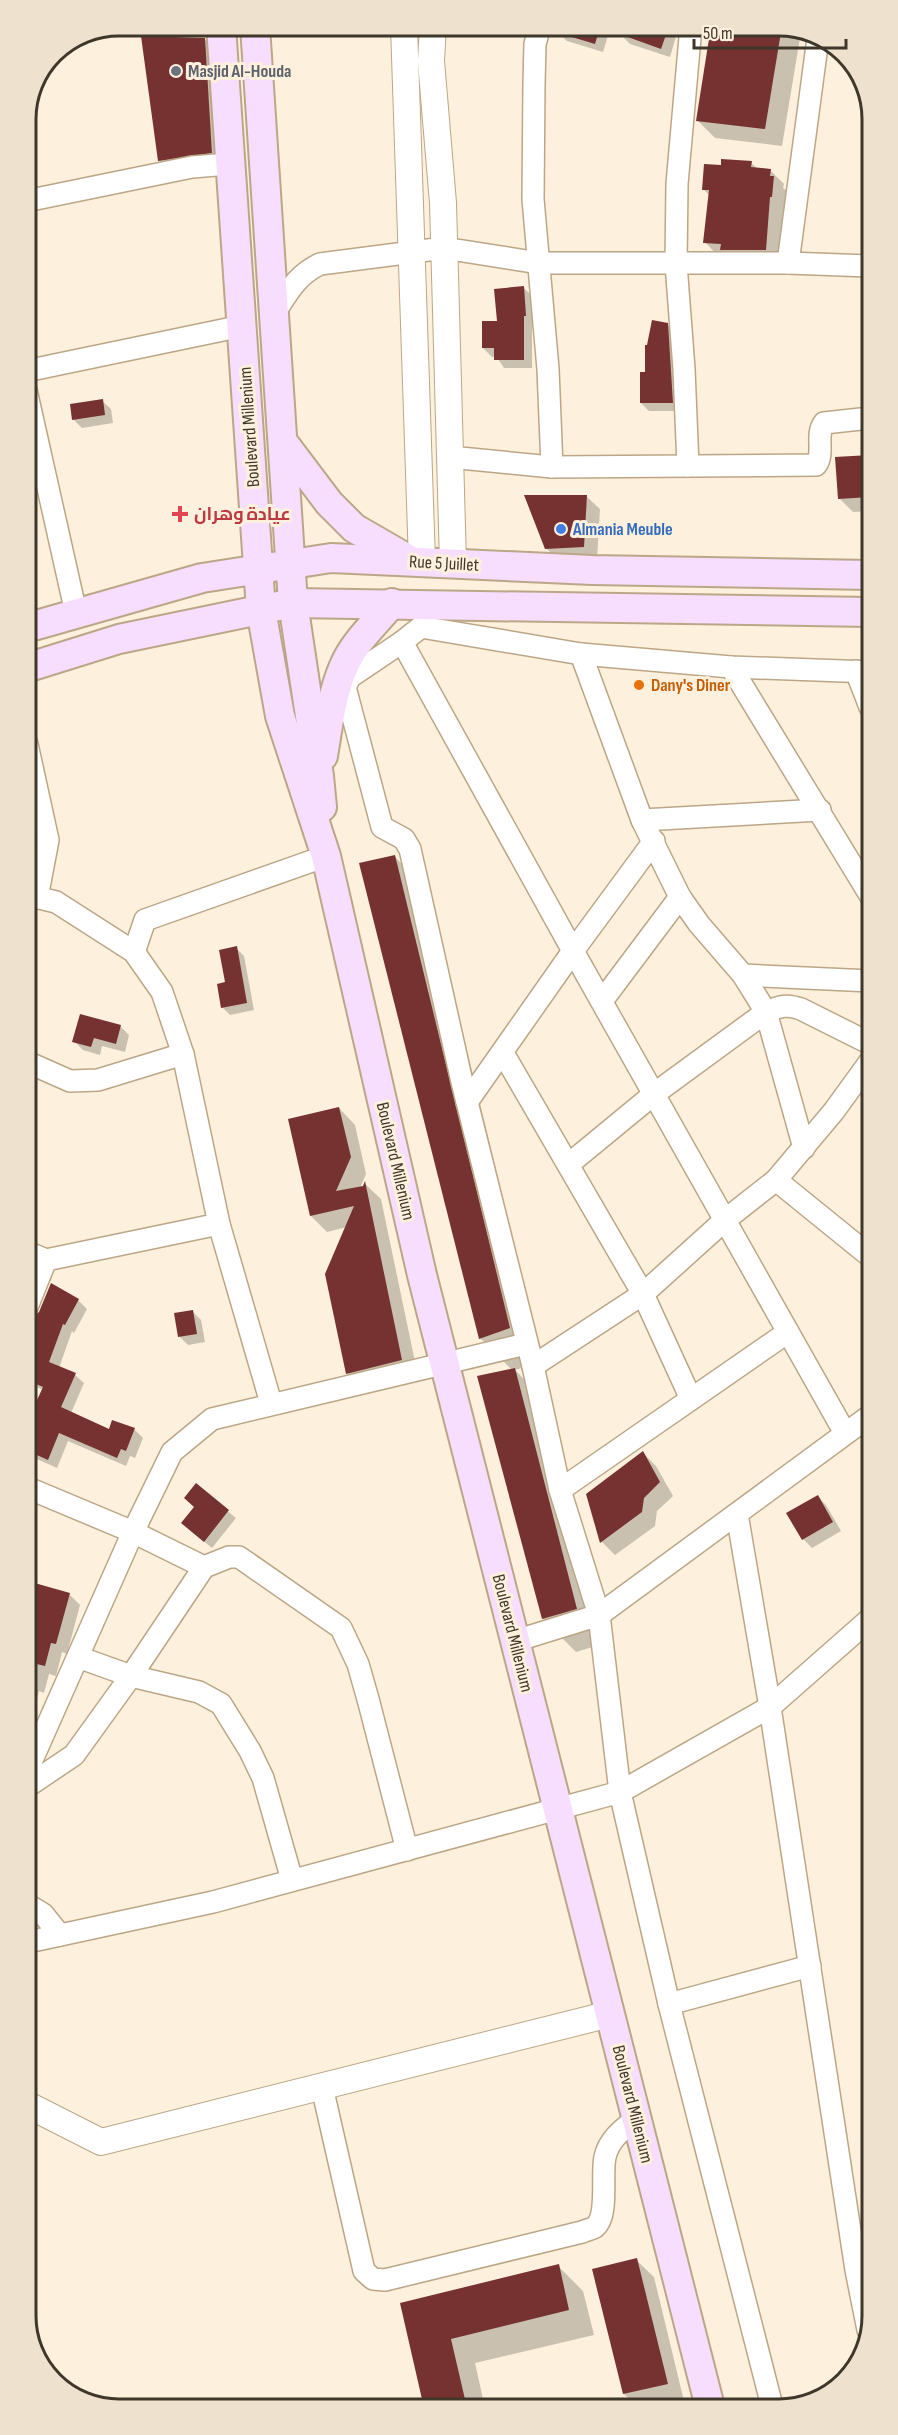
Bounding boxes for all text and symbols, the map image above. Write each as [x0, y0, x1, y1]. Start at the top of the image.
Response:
scale bar [694, 12, 846, 50]
text: 50 m [703, 23, 733, 44]
place label: Masjid Al-Houda [188, 61, 291, 82]
marker: Masjid Al-Houda [169, 64, 183, 78]
street label: Boulevard Millenium [235, 366, 264, 488]
place label: عيادة وهران [194, 504, 291, 525]
marker: عيادة وهران [171, 505, 189, 523]
place label: Almania Meuble [572, 519, 673, 540]
marker: Almania Meuble [554, 522, 568, 536]
street label: Rue 5 Juillet [408, 551, 480, 576]
place label: Dany's Diner [651, 675, 731, 696]
marker: Dany's Diner [632, 678, 646, 692]
street label: Boulevard Millenium [372, 1100, 419, 1222]
street label: Boulevard Millenium [488, 1572, 537, 1694]
street label: Boulevard Millenium [608, 2043, 657, 2165]

